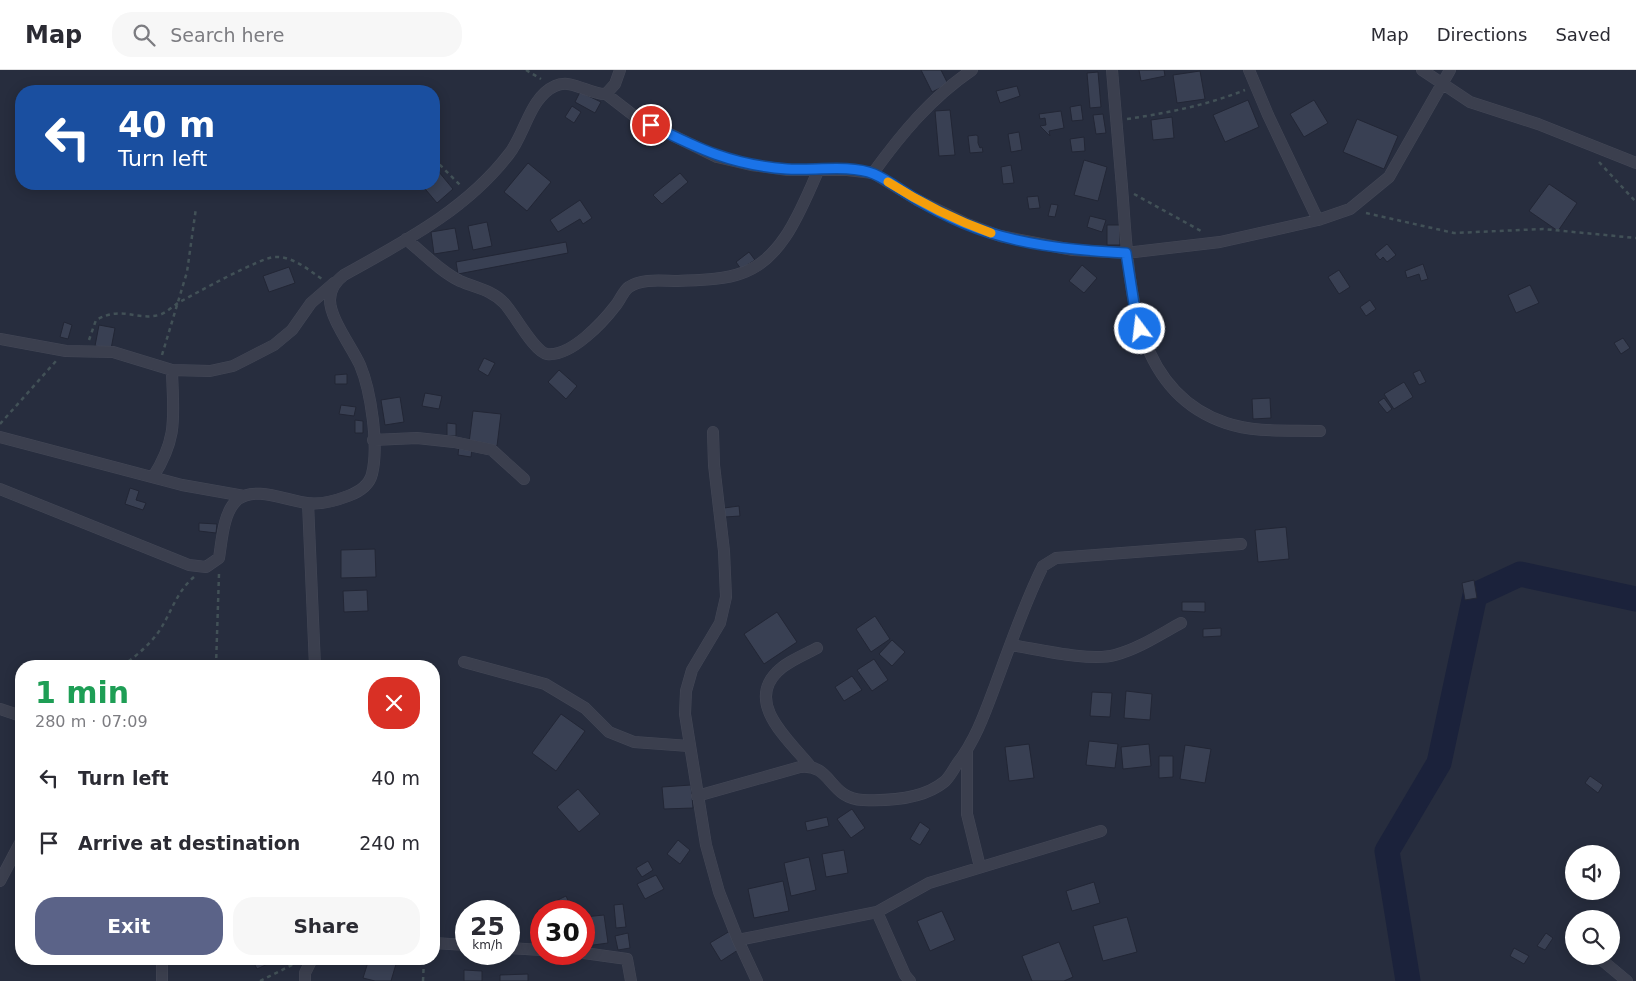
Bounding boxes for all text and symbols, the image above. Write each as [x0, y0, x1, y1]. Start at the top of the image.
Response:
search box [112, 12, 462, 57]
text: Map [25, 21, 82, 49]
icon: search [130, 21, 158, 49]
text: Search here [170, 24, 284, 46]
text: Map [1371, 24, 1409, 45]
text: Directions [1437, 24, 1527, 45]
text: Saved [1555, 24, 1611, 45]
pin [630, 104, 672, 146]
icon: left [35, 105, 100, 170]
text: 40 m [118, 105, 215, 145]
icon: arrive [637, 111, 665, 139]
text: Turn left [118, 146, 207, 171]
position arrow [1113, 302, 1165, 354]
text: 1 min [35, 675, 129, 710]
button: close [368, 677, 420, 729]
text: 280 m · 07:09 [35, 712, 148, 731]
icon: left [35, 764, 63, 792]
text: Turn left [78, 767, 169, 789]
text: 40 m [371, 767, 420, 789]
icon: arrive [35, 829, 63, 857]
text: Arrive at destination [78, 832, 300, 854]
text: 240 m [359, 832, 420, 854]
map controls [1565, 845, 1620, 965]
button: sound [1565, 845, 1620, 900]
button: Exit [35, 897, 223, 955]
button: Share [233, 897, 420, 955]
speed limit sign: 30 [530, 900, 595, 965]
button: search [1565, 910, 1620, 965]
text: 25 [470, 912, 505, 941]
text: km/h [472, 938, 503, 952]

